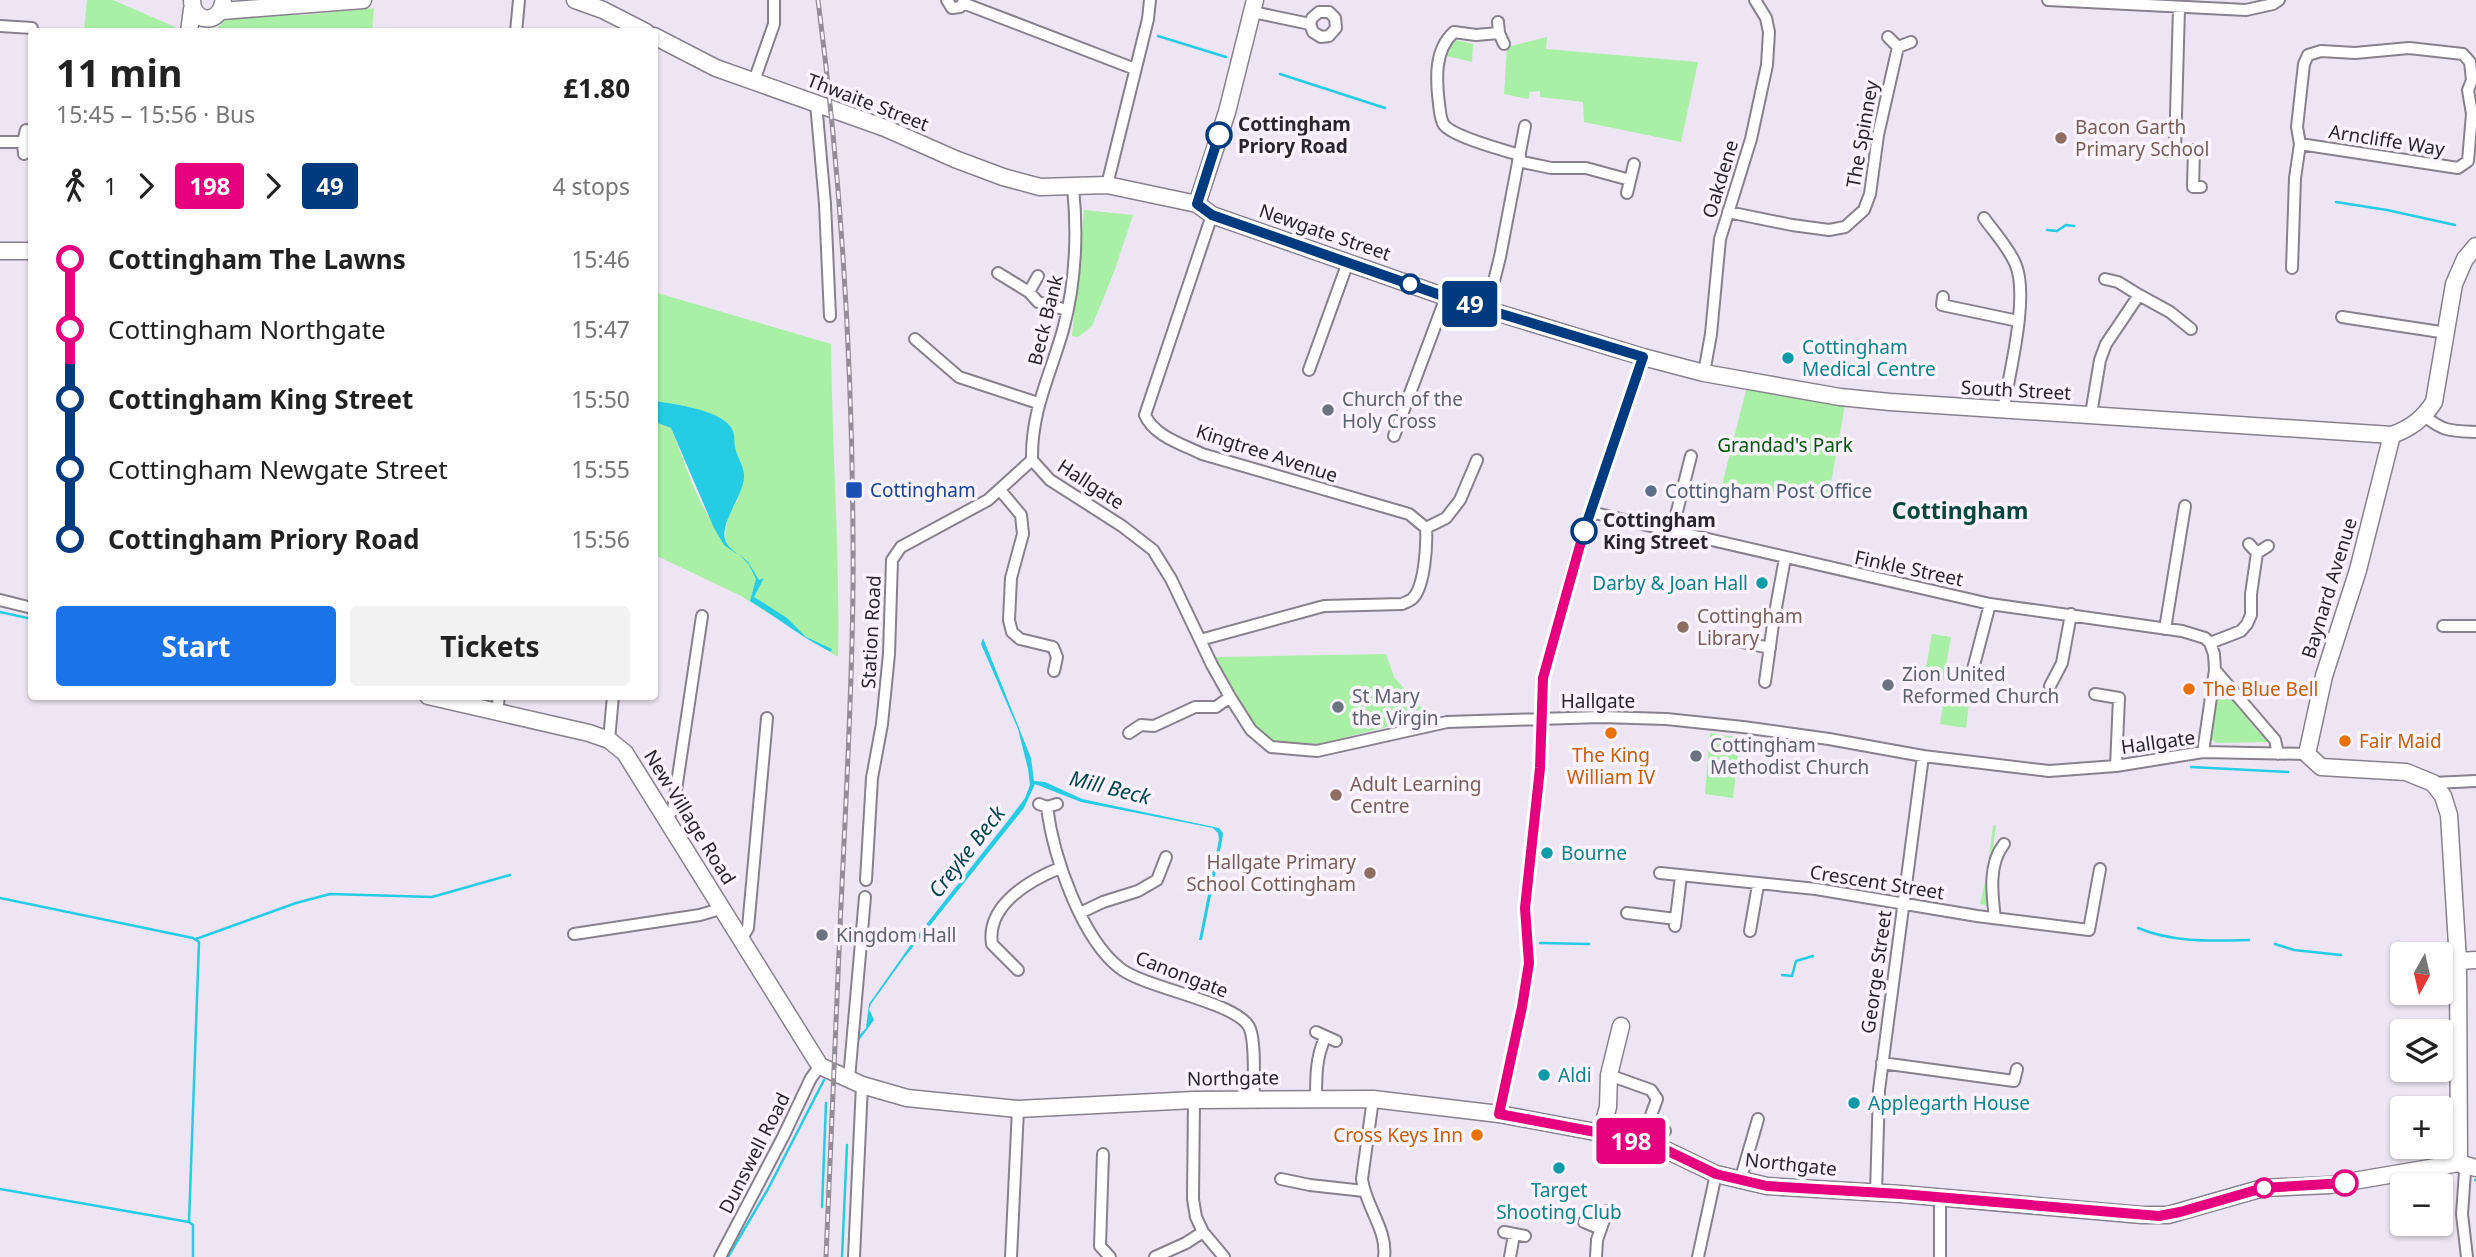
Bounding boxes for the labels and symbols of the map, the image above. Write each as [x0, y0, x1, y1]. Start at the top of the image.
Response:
street label: Thwaite Street [803, 67, 933, 137]
street label: The Spinney [1840, 78, 1884, 190]
place label: Cottingham Priory Road [1238, 111, 1351, 159]
place label: Bacon Garth Primary School [2075, 114, 2209, 162]
street label: Arncliffe Way [2327, 118, 2447, 162]
marker: Cottingham Priory Road [1206, 122, 1232, 148]
marker: Bacon Garth Primary School [2053, 130, 2069, 146]
street label: Oakdene [1696, 137, 1744, 221]
street label: Newgate Street [1256, 197, 1394, 267]
street label: Beck Bank [1021, 272, 1069, 368]
unlabelled marker [1400, 274, 1420, 294]
line badge: 49 [1438, 281, 1502, 327]
place label: Cottingham Medical Centre [1802, 334, 1936, 382]
marker: Cottingham Medical Centre [1780, 350, 1796, 366]
street label: South Street [1960, 374, 2072, 406]
place label: Church of the Holy Cross [1342, 386, 1463, 434]
marker: Church of the Holy Cross [1320, 402, 1336, 418]
street label: Kingtree Avenue [1193, 418, 1341, 488]
park label: Grandad's Park [1717, 432, 1853, 458]
street label: Hallgate [1053, 453, 1129, 515]
place label: Cottingham [870, 477, 976, 503]
place label: Cottingham Post Office [1665, 478, 1872, 504]
marker: Cottingham [844, 480, 864, 500]
marker: Cottingham Post Office [1643, 483, 1659, 499]
district label: Cottingham [1892, 494, 2028, 526]
place label: Cottingham King Street [1603, 507, 1716, 555]
street label: Baynard Avenue [2295, 514, 2363, 662]
marker: Cottingham King Street [1571, 518, 1597, 544]
street label: Finkle Street [1852, 544, 1966, 592]
place label: Darby & Joan Hall [1592, 570, 1748, 596]
street label: Station Road [855, 575, 887, 689]
marker: Darby & Joan Hall [1754, 575, 1770, 591]
place label: Cottingham Library [1697, 603, 1803, 651]
marker: Cottingham Library [1675, 619, 1691, 635]
place label: Zion United Reformed Church [1902, 661, 2059, 709]
place label: The Blue Bell [2203, 676, 2318, 702]
marker: Zion United Reformed Church [1880, 677, 1896, 693]
marker: The Blue Bell [2181, 681, 2197, 697]
place label: St Mary the Virgin [1352, 683, 1439, 731]
street label: Hallgate [1561, 688, 1635, 714]
marker: St Mary the Virgin [1330, 699, 1346, 715]
street label: Hallgate [2119, 724, 2197, 760]
marker: The King William IV [1603, 725, 1619, 741]
place label: Fair Maid [2359, 728, 2442, 754]
place label: Cottingham Methodist Church [1710, 732, 1869, 780]
marker: Fair Maid [2337, 733, 2353, 749]
place label: The King William IV [1567, 742, 1656, 790]
street label: New Village Road [638, 745, 742, 889]
marker: Cottingham Methodist Church [1688, 748, 1704, 764]
water label: Mill Beck [1067, 763, 1155, 811]
place label: Adult Learning Centre [1350, 771, 1482, 819]
marker: Adult Learning Centre [1328, 787, 1344, 803]
water label: Creyke Beck [922, 799, 1012, 903]
place label: Bourne [1561, 840, 1627, 866]
marker: Bourne [1539, 845, 1555, 861]
place label: Hallgate Primary School Cottingham [1186, 849, 1356, 897]
street label: Crescent Street [1808, 859, 1946, 905]
marker: Hallgate Primary School Cottingham [1362, 865, 1378, 881]
street label: George Street [1854, 909, 1898, 1035]
place label: Kingdom Hall [836, 922, 957, 948]
marker: Kingdom Hall [814, 927, 830, 943]
north arrow [2390, 942, 2454, 1004]
street label: Canongate [1132, 944, 1232, 1004]
place label: Aldi [1558, 1062, 1592, 1088]
street label: Northgate [1187, 1064, 1279, 1092]
marker: Aldi [1536, 1067, 1552, 1083]
street label: Dunswell Road [712, 1088, 796, 1218]
place label: Applegarth House [1868, 1090, 2030, 1116]
marker: Applegarth House [1846, 1095, 1862, 1111]
line badge: 198 [1591, 1118, 1671, 1164]
place label: Cross Keys Inn [1333, 1122, 1463, 1148]
marker: Cross Keys Inn [1469, 1127, 1485, 1143]
street label: Northgate [1744, 1146, 1838, 1182]
marker: Target Shooting Club [1551, 1160, 1567, 1176]
unlabelled marker [2332, 1170, 2358, 1196]
place label: Target Shooting Club [1496, 1177, 1622, 1225]
unlabelled marker [2254, 1178, 2274, 1198]

